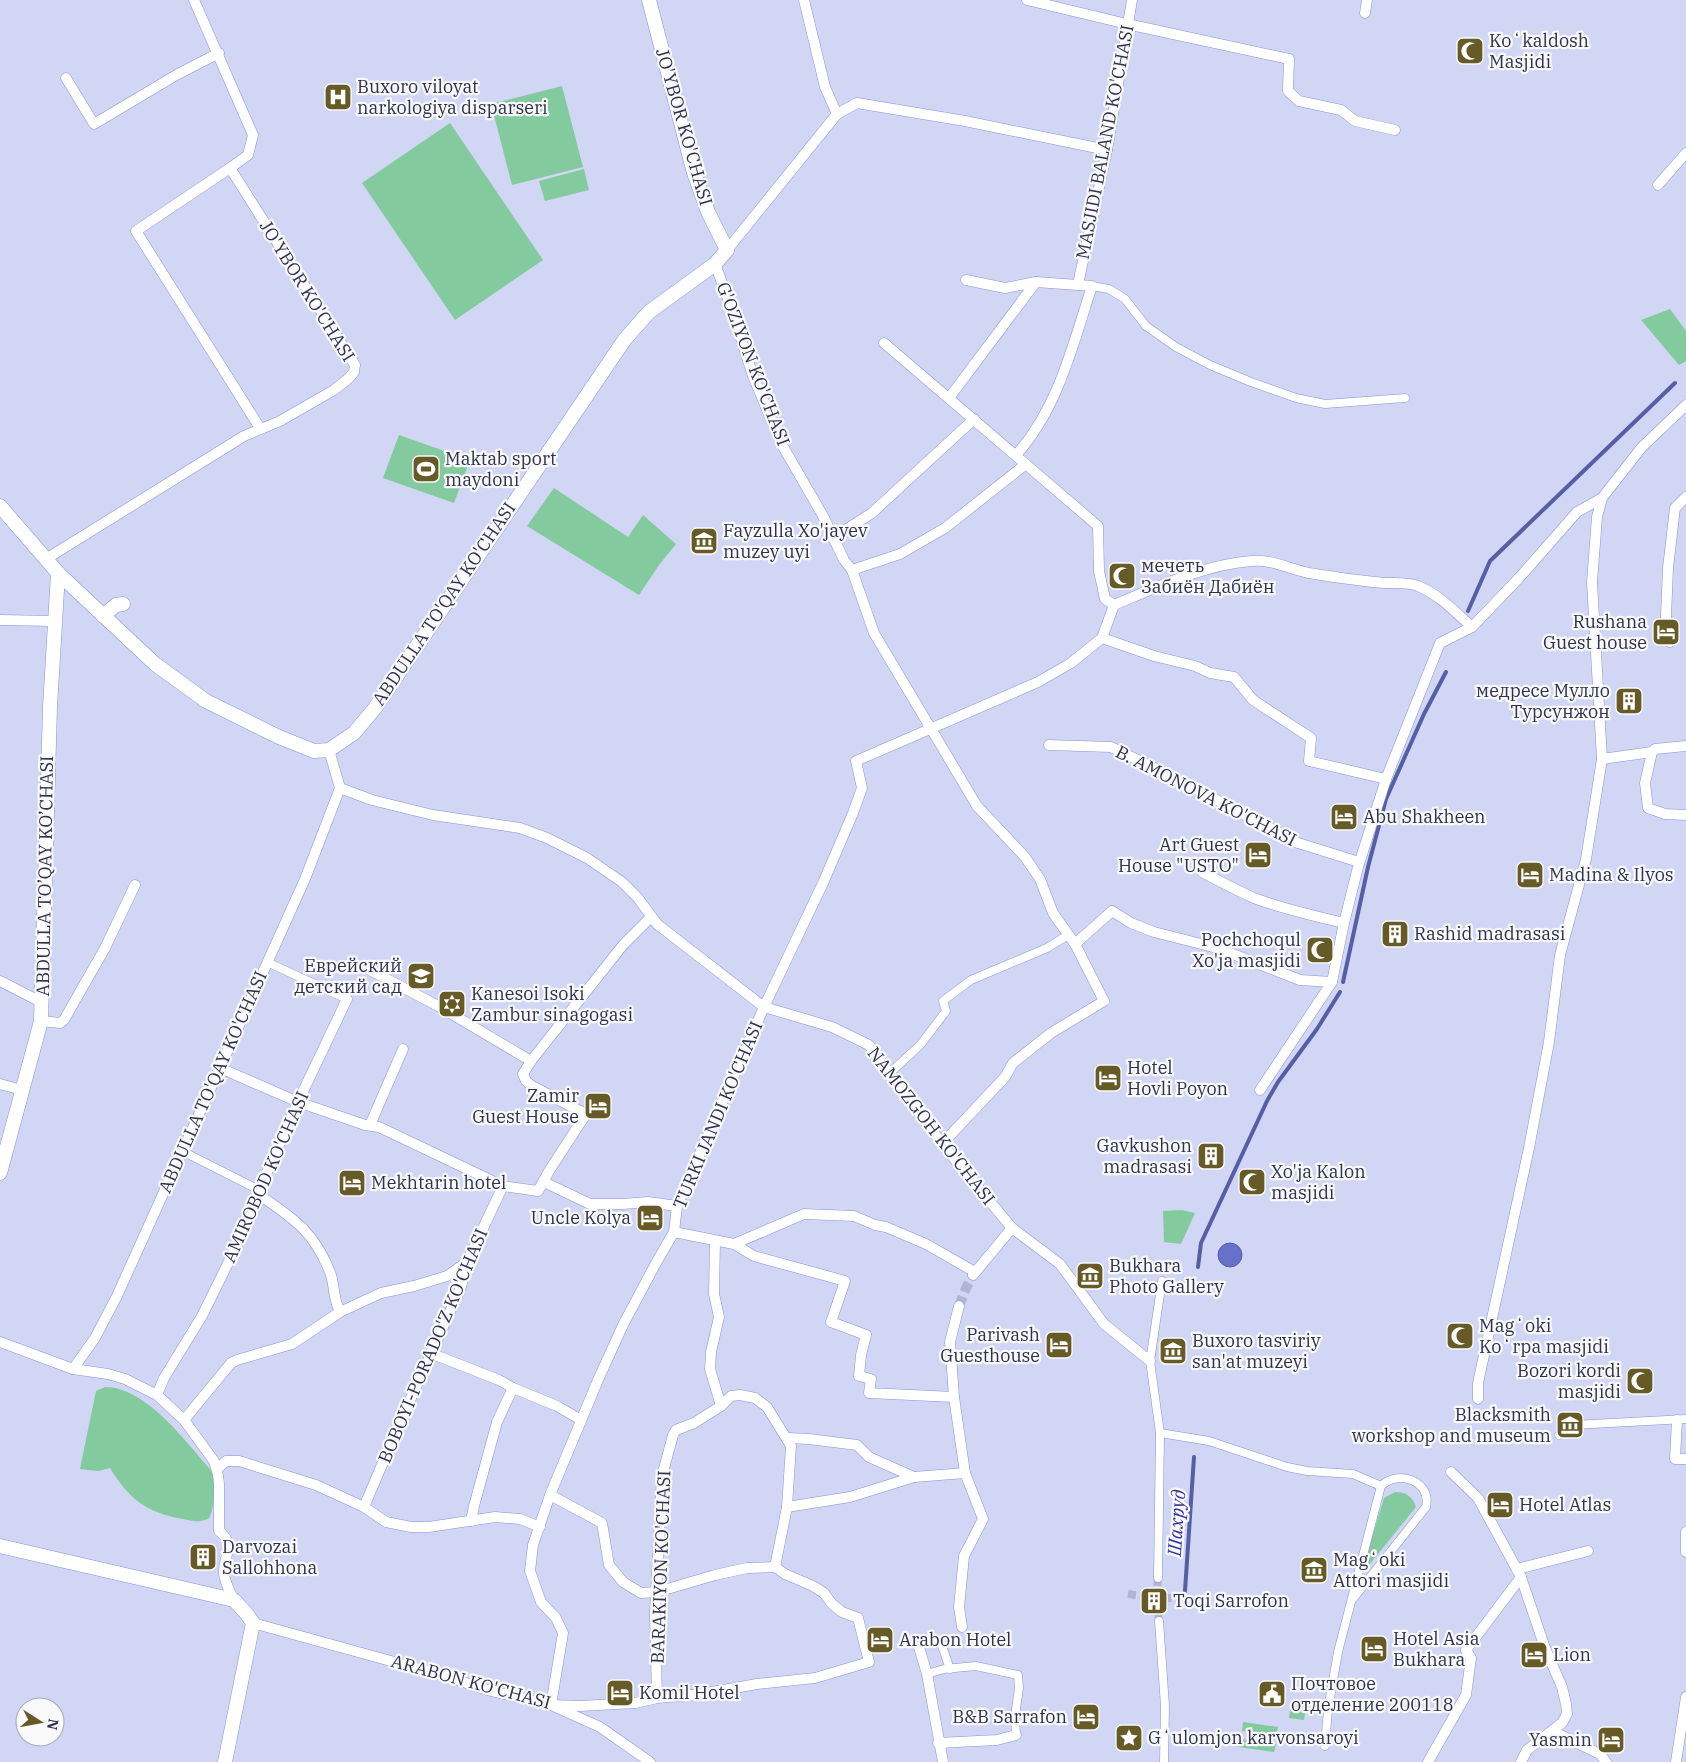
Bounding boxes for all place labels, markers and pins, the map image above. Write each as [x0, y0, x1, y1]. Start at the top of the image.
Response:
place label: Koʻkaldosh Masjidi [1489, 29, 1589, 73]
mosque icon: Koʻkaldosh Masjidi [1455, 36, 1485, 66]
place label: Buxoro viloyat narkologiya disparseri [357, 75, 548, 119]
hospital icon: Buxoro viloyat narkologiya disparseri [323, 82, 353, 112]
place label: Maktab sport maydoni [445, 447, 556, 491]
sports icon: Maktab sport maydoni [411, 454, 441, 484]
place label: Fayzulla Xo'jayev muzey uyi [723, 519, 868, 563]
museum icon: Fayzulla Xo'jayev muzey uyi [689, 526, 719, 556]
place label: мечеть Забиён Дабиён [1141, 554, 1275, 598]
mosque icon: мечеть Забиён Дабиён [1107, 561, 1137, 591]
place label: Rushana Guest house [1543, 610, 1647, 654]
hotel icon: Rushana Guest house [1651, 617, 1681, 647]
place label: медресе Мулло Турсунжон [1476, 679, 1610, 723]
building icon: медресе Мулло Турсунжон [1614, 686, 1644, 716]
hotel icon: Abu Shakheen [1329, 802, 1359, 832]
place label: Abu Shakheen [1363, 805, 1486, 828]
place label: Art Guest House "USTO" [1118, 833, 1239, 877]
hotel icon: Art Guest House "USTO" [1243, 840, 1273, 870]
hotel icon: Madina & Ilyos [1515, 860, 1545, 890]
place label: Madina & Ilyos [1549, 863, 1674, 886]
building icon: Rashid madrasasi [1380, 919, 1410, 949]
place label: Rashid madrasasi [1414, 922, 1566, 945]
place label: Pochchoqul Xo'ja masjidi [1192, 928, 1301, 972]
mosque icon: Pochchoqul Xo'ja masjidi [1305, 935, 1335, 965]
place label: Еврейский детский сад [294, 954, 402, 998]
school or university icon: Еврейский детский сад [406, 961, 436, 991]
place label: Kanesoi Isoki Zambur sinagogasi [471, 982, 633, 1026]
synagogue icon: Kanesoi Isoki Zambur sinagogasi [437, 989, 467, 1019]
place label: Hotel Hovli Poyon [1127, 1056, 1228, 1100]
hotel icon: Hotel Hovli Poyon [1093, 1063, 1123, 1093]
place label: Zamir Guest House [472, 1084, 579, 1128]
hotel icon: Zamir Guest House [583, 1091, 613, 1121]
place label: Gavkushon madrasasi [1096, 1134, 1192, 1178]
building icon: Gavkushon madrasasi [1196, 1141, 1226, 1171]
place label: Xo'ja Kalon masjidi [1271, 1160, 1366, 1204]
mosque icon: Xo'ja Kalon masjidi [1237, 1167, 1267, 1197]
hotel icon: Mekhtarin hotel [337, 1168, 367, 1198]
place label: Mekhtarin hotel [371, 1171, 506, 1194]
hotel icon: Uncle Kolya [635, 1203, 665, 1233]
place label: Uncle Kolya [531, 1206, 631, 1229]
place label: Bukhara Photo Gallery [1109, 1254, 1224, 1298]
museum icon: Bukhara Photo Gallery [1075, 1261, 1105, 1291]
place label: Magʻoki Koʻrpa masjidi [1479, 1314, 1609, 1358]
mosque icon: Magʻoki Koʻrpa masjidi [1445, 1321, 1475, 1351]
place label: Parivash Guesthouse [940, 1323, 1040, 1367]
place label: Buxoro tasviriy san'at muzeyi [1192, 1329, 1321, 1373]
hotel icon: Parivash Guesthouse [1044, 1330, 1074, 1360]
museum icon: Buxoro tasviriy san'at muzeyi [1158, 1336, 1188, 1366]
place label: Bozori kordi masjidi [1517, 1359, 1621, 1403]
mosque icon: Bozori kordi masjidi [1625, 1366, 1655, 1396]
place label: Blacksmith workshop and museum [1352, 1403, 1551, 1447]
museum icon: Blacksmith workshop and museum [1555, 1410, 1585, 1440]
hotel icon: Hotel Atlas [1485, 1490, 1515, 1520]
place label: Hotel Atlas [1519, 1493, 1611, 1516]
place label: Darvozai Sallohhona [222, 1535, 317, 1579]
building icon: Darvozai Sallohhona [188, 1542, 218, 1572]
place label: Magʻoki Attori masjidi [1333, 1548, 1449, 1592]
museum icon: Magʻoki Attori masjidi [1299, 1555, 1329, 1585]
building icon: Toqi Sarrofon [1139, 1586, 1169, 1616]
place label: Toqi Sarrofon [1173, 1589, 1289, 1612]
hotel icon: Arabon Hotel [865, 1625, 895, 1655]
place label: Hotel Asia Bukhara [1393, 1627, 1480, 1671]
place label: Arabon Hotel [899, 1628, 1011, 1651]
hotel icon: Hotel Asia Bukhara [1359, 1634, 1389, 1664]
hotel icon: Lion [1519, 1640, 1549, 1670]
place label: Lion [1553, 1643, 1591, 1666]
place label: Почтовое отделение 200118 [1291, 1672, 1454, 1716]
hotel icon: Komil Hotel [605, 1678, 635, 1708]
public building icon: Почтовое отделение 200118 [1257, 1679, 1287, 1709]
place label: Komil Hotel [639, 1681, 740, 1704]
hotel icon: B&B Sarrafon [1071, 1702, 1101, 1732]
place label: B&B Sarrafon [952, 1705, 1067, 1728]
place icon: Gʻulomjon karvonsaroyi [1114, 1723, 1144, 1753]
hotel icon: Yasmin [1596, 1725, 1626, 1755]
place label: Gʻulomjon karvonsaroyi [1148, 1726, 1359, 1749]
place label: Yasmin [1529, 1728, 1592, 1751]

